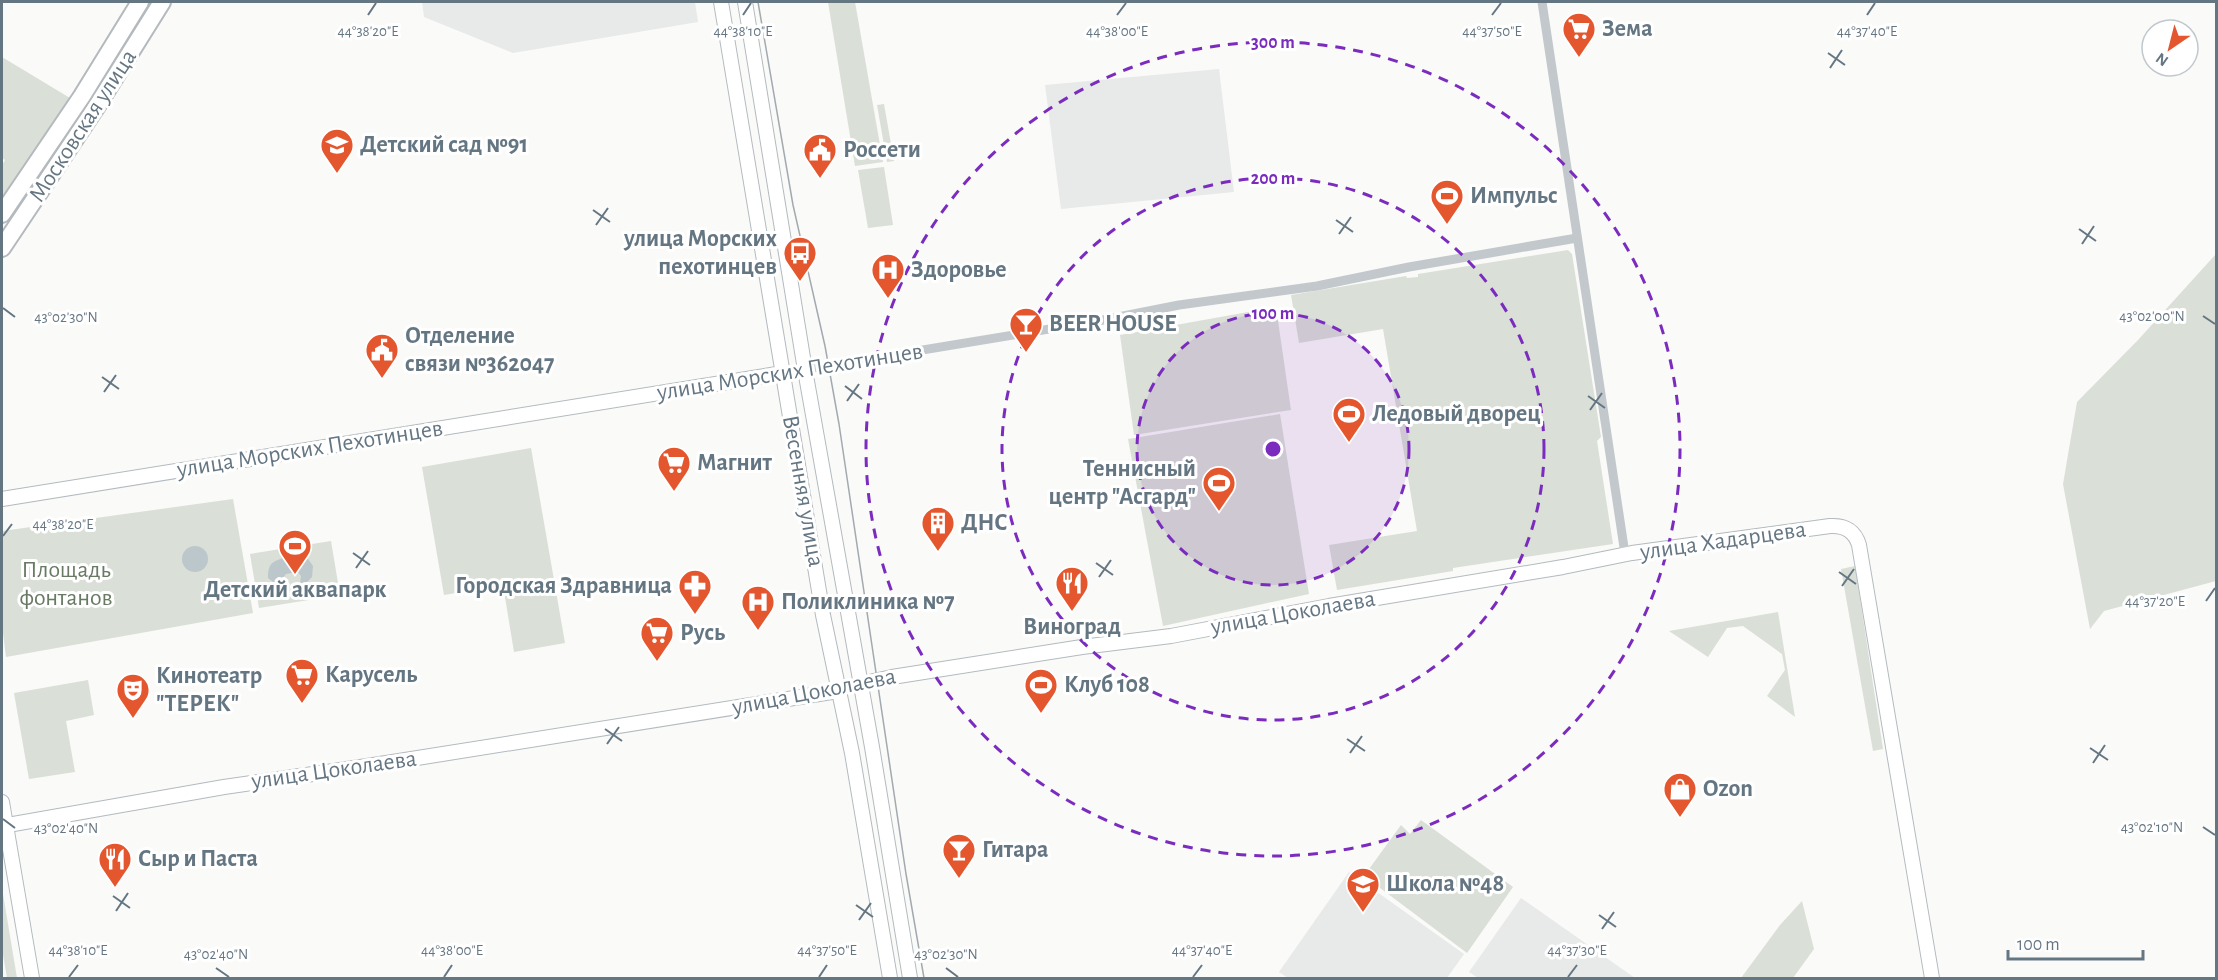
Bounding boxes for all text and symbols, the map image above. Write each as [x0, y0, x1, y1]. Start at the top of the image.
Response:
supermarket icon: Зема [1561, 11, 1597, 58]
place label: Зема [1602, 17, 1653, 41]
north arrow [2140, 18, 2200, 78]
text: 44°38'20"E [338, 24, 398, 39]
text: 44°38'10"E [713, 24, 773, 39]
text: 44°38'00"E [1086, 24, 1148, 39]
text: 44°37'50"E [1462, 24, 1522, 39]
text: 44°37'40"E [1837, 24, 1897, 39]
text: 300 m [1251, 34, 1295, 52]
street label: Московская улица [25, 45, 141, 207]
text: N [2153, 50, 2171, 69]
school or university icon: Детский сад №91 [319, 127, 355, 174]
public building icon: Россети [802, 132, 838, 179]
place label: Детский сад №91 [360, 133, 528, 157]
place label: Россети [843, 138, 921, 162]
text: 200 m [1251, 170, 1295, 188]
sports icon: Импульс [1429, 178, 1465, 225]
place label: Импульс [1470, 184, 1558, 208]
place label: улица Морских пехотинцев [623, 227, 777, 279]
bus stop icon: улица Морских пехотинцев [782, 235, 818, 282]
hospital icon: Здоровье [870, 252, 906, 299]
place label: Здоровье [911, 258, 1007, 282]
text: 100 m [1252, 305, 1294, 323]
bar icon: BEER HOUSE [1008, 306, 1044, 353]
text: 43°02'00"N [2119, 309, 2185, 324]
text: 43°02'30"N [34, 310, 98, 325]
place label: BEER HOUSE [1049, 312, 1177, 336]
place label: Отделение связи №362047 [405, 324, 554, 376]
public building icon: Отделение связи №362047 [364, 332, 400, 379]
street label: улица Морских Пехотинцев [654, 339, 925, 405]
sports icon: Ледовый дворец [1331, 396, 1367, 443]
place label: Ледовый дворец [1372, 402, 1541, 426]
street label: Весенняя улица [778, 413, 828, 569]
street label: улица Морских Пехотинцев [174, 416, 445, 482]
centre of rings [1263, 439, 1283, 459]
supermarket icon: Магнит [656, 445, 692, 492]
place label: Магнит [697, 451, 773, 475]
place label: Теннисный центр "Асгард" [1049, 457, 1196, 509]
sports icon: Теннисный центр "Асгард" [1201, 465, 1237, 512]
building icon: ДНС [920, 505, 956, 552]
place label: ДНС [961, 511, 1008, 535]
text: 44°38'20"E [33, 517, 93, 532]
street label: улица Хадарцева [1638, 517, 1807, 565]
sports icon: Детский аквапарк [277, 528, 313, 575]
park label: Площадь фонтанов [19, 558, 113, 610]
restaurant icon: Виноград [1054, 565, 1090, 612]
pharmacy icon: Городская Здравница [677, 568, 713, 615]
place label: Городская Здравница [455, 574, 672, 598]
place label: Детский аквапарк [204, 578, 387, 602]
hospital icon: Поликлиника №7 [740, 584, 776, 631]
street label: улица Цоколаева [1208, 587, 1377, 639]
place label: Поликлиника №7 [781, 590, 955, 614]
text: 44°37'20"E [2125, 594, 2185, 609]
supermarket icon: Русь [639, 615, 675, 662]
place label: Виноград [1023, 615, 1121, 639]
place label: Русь [680, 621, 725, 645]
supermarket icon: Карусель [284, 657, 320, 704]
place label: Карусель [325, 663, 417, 687]
place label: Кинотеатр "ТЕРЕК" [156, 664, 262, 716]
street label: улица Цоколаева [729, 664, 898, 720]
sports icon: Клуб 108 [1023, 667, 1059, 714]
theatre icon: Кинотеатр "ТЕРЕК" [115, 672, 151, 719]
place label: Клуб 108 [1064, 673, 1150, 697]
street label: улица Цоколаева [249, 747, 418, 794]
shop icon: Ozon [1662, 771, 1698, 818]
place label: Ozon [1703, 777, 1753, 801]
text: 43°02'10"N [2121, 820, 2183, 835]
text: 43°02'40"N [34, 821, 98, 836]
bar icon: Гитара [941, 832, 977, 879]
place label: Гитара [982, 838, 1048, 862]
restaurant icon: Сыр и Паста [97, 841, 133, 888]
place label: Сыр и Паста [138, 847, 258, 871]
school or university icon: Школа №48 [1345, 866, 1381, 913]
place label: Школа №48 [1386, 872, 1504, 896]
scale bar [2008, 923, 2143, 961]
text: 100 m [2017, 936, 2060, 954]
text: 44°38'10"E [48, 943, 108, 958]
text: 44°38'00"E [421, 943, 483, 958]
text: 44°37'50"E [797, 943, 857, 958]
text: 44°37'40"E [1172, 943, 1232, 958]
text: 44°37'30"E [1547, 943, 1607, 958]
text: 43°02'40"N [184, 947, 248, 962]
text: 43°02'30"N [914, 947, 978, 962]

